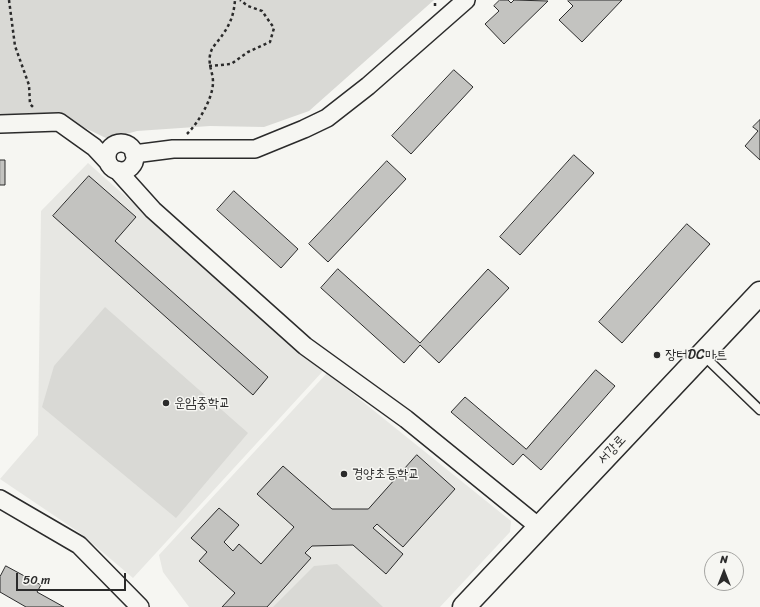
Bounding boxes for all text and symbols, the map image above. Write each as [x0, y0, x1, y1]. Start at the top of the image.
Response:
place label: 장터DC마트 [665, 347, 727, 363]
marker: 장터DC마트 [652, 350, 662, 360]
place label: 운암중학교 [174, 395, 230, 411]
marker: 운암중학교 [161, 398, 171, 408]
street label: 서강로 [594, 432, 630, 468]
place label: 경양초등학교 [352, 466, 420, 482]
marker: 경양초등학교 [339, 469, 349, 479]
text: N [720, 550, 728, 569]
north arrow [704, 551, 744, 591]
scale bar [18, 565, 128, 591]
text: 50 m [23, 569, 50, 591]

